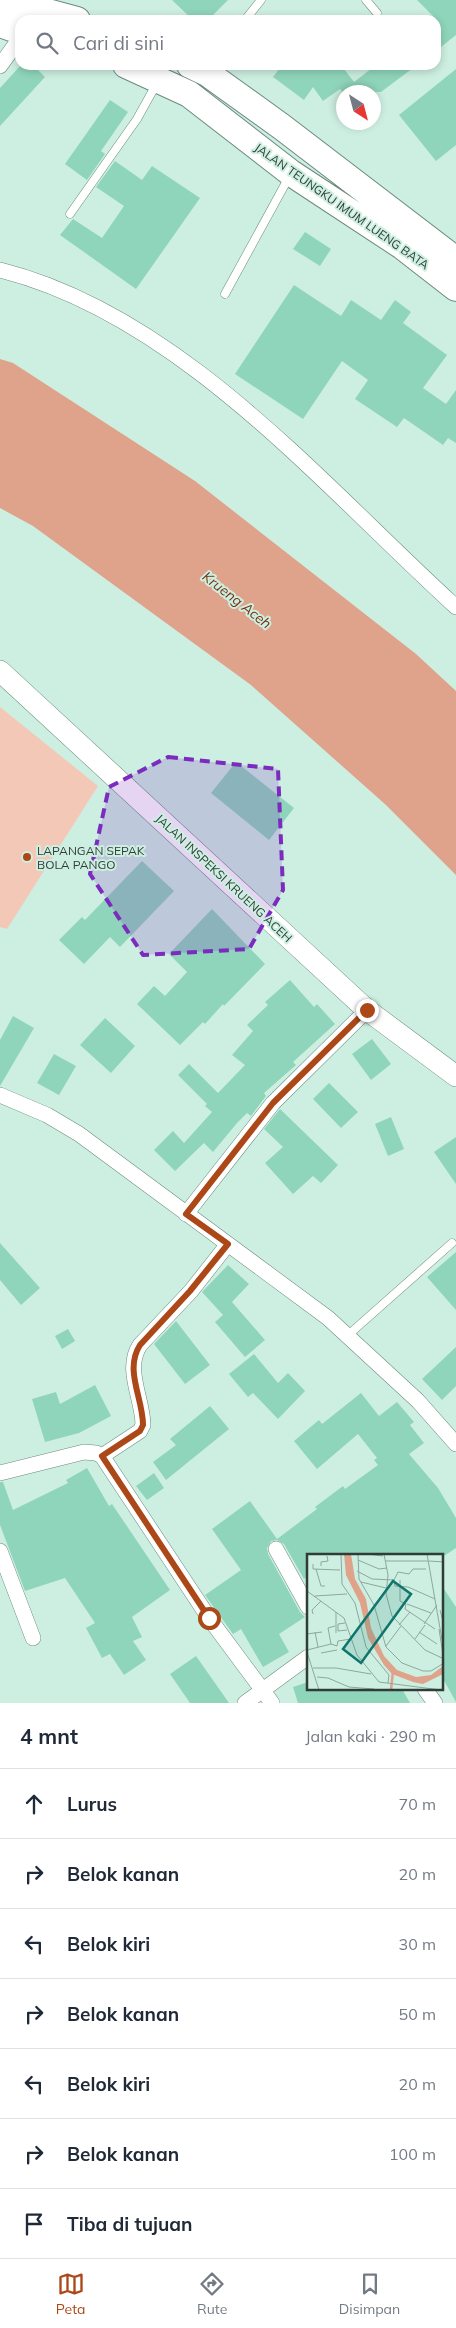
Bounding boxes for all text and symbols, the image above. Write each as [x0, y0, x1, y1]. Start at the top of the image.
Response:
search box [15, 15, 441, 70]
icon: search [33, 29, 61, 57]
text: Cari di sini [73, 31, 164, 55]
north arrow [336, 85, 381, 130]
street label: JALAN TEUNGKU IMUM LUENG BATA [252, 140, 432, 272]
water label: Krueng Aceh [199, 567, 275, 633]
street label: JALAN INSPEKSI KRUENG ACEH [153, 811, 295, 945]
place label: LAPANGAN SEPAK BOLA PANGO [37, 843, 145, 872]
marker: LAPANGAN SEPAK BOLA PANGO [21, 851, 33, 863]
route end [356, 999, 379, 1022]
inset map [307, 1554, 444, 1690]
route start [198, 1607, 221, 1630]
text: 4 mnt [20, 1723, 78, 1749]
text: Jalan kaki · 290 m [305, 1726, 436, 1746]
icon: ahead [20, 1790, 48, 1818]
text: Lurus [67, 1792, 117, 1816]
text: 70 m [399, 1794, 436, 1814]
icon: right [20, 1860, 48, 1888]
text: Belok kanan [67, 1862, 179, 1886]
text: 20 m [399, 1864, 436, 1884]
icon: left [20, 1930, 48, 1958]
text: Belok kiri [67, 1932, 150, 1956]
text: 30 m [399, 1934, 436, 1954]
icon: right [20, 2000, 48, 2028]
text: Belok kanan [67, 2002, 179, 2026]
text: 50 m [399, 2004, 436, 2024]
icon: left [20, 2070, 48, 2098]
text: Belok kiri [67, 2072, 150, 2096]
text: 20 m [399, 2074, 436, 2094]
icon: right [20, 2140, 48, 2168]
text: Belok kanan [67, 2142, 179, 2166]
text: 100 m [389, 2144, 436, 2164]
icon: arrive [20, 2210, 48, 2238]
text: Tiba di tujuan [67, 2212, 192, 2236]
tab: Peta [56, 2270, 86, 2318]
tab: Rute [197, 2270, 227, 2318]
tab: Disimpan [339, 2270, 400, 2318]

